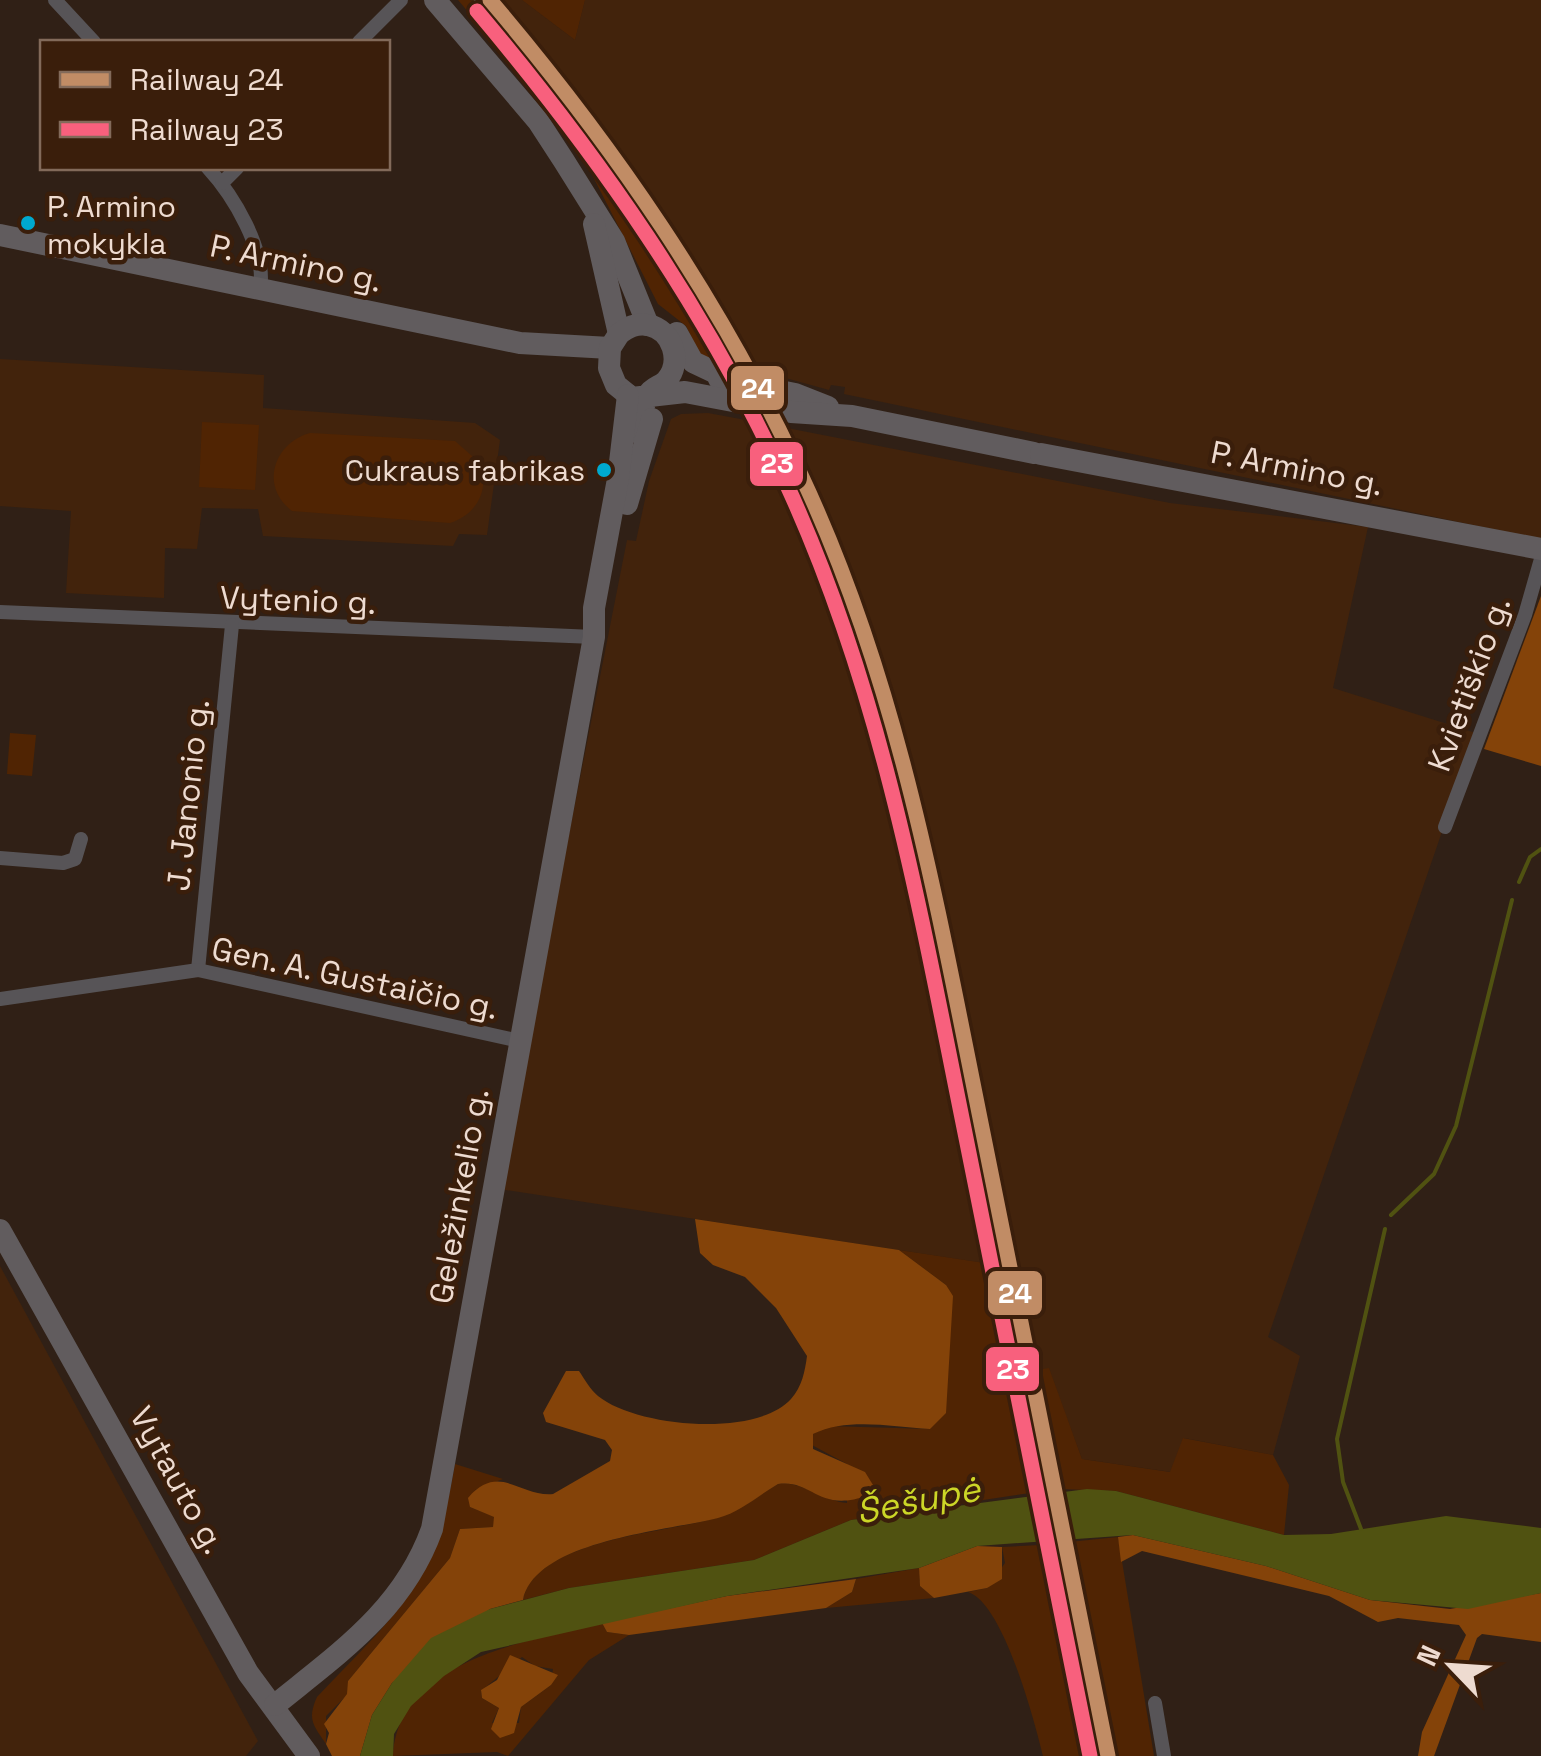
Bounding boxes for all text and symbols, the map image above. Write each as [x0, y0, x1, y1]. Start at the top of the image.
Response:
legend [40, 40, 390, 170]
text: Railway 24 [130, 60, 284, 99]
text: Railway 23 [130, 110, 284, 149]
place label: P. Armino mokykla [47, 187, 176, 263]
marker: P. Armino mokykla [18, 213, 38, 233]
street label: P. Armino g. [207, 225, 385, 301]
line badge: 24 [729, 364, 786, 412]
text: 24 [741, 370, 775, 406]
street label: P. Armino g. [1208, 432, 1386, 504]
line badge: 23 [748, 440, 805, 488]
text: 23 [760, 445, 794, 481]
place label: Cukraus fabrikas [345, 451, 585, 490]
marker: Cukraus fabrikas [594, 460, 614, 480]
street label: Vytenio g. [219, 577, 377, 623]
street label: Kvietiškio g. [1419, 591, 1519, 777]
street label: J. Janonio g. [158, 697, 218, 893]
street label: Gen. A. Gustaičio g. [208, 928, 502, 1028]
street label: Geležinkelio g. [420, 1085, 498, 1307]
line badge: 24 [986, 1269, 1044, 1317]
text: 24 [998, 1275, 1032, 1311]
line badge: 23 [984, 1345, 1041, 1393]
text: 23 [996, 1351, 1030, 1387]
street label: Vytauto g. [121, 1399, 235, 1561]
water label: Šešupė [852, 1466, 985, 1534]
north arrow [1401, 1616, 1501, 1716]
text: N [1408, 1639, 1449, 1672]

